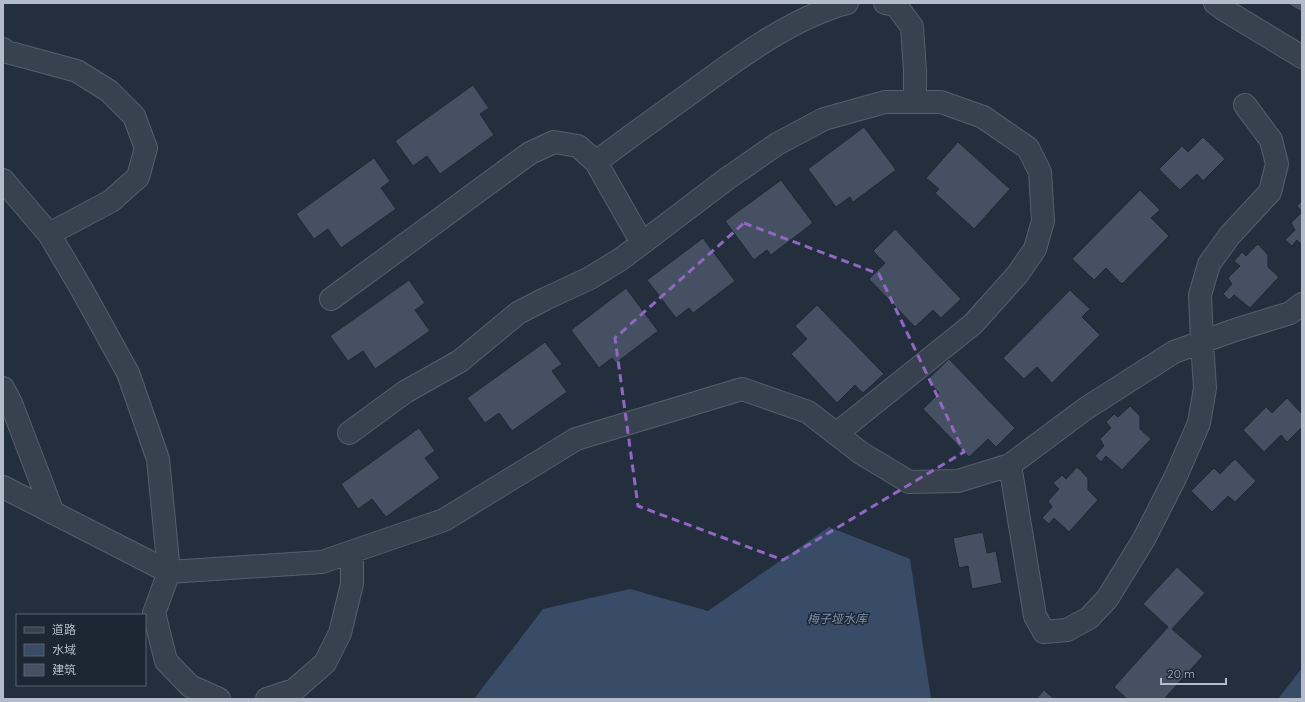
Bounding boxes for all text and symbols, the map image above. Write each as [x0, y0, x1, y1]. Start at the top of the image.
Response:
water label: 梅子垭水库 [807, 611, 869, 626]
legend [16, 614, 146, 686]
text: 道路 [52, 622, 76, 637]
text: 水域 [52, 642, 76, 657]
scale bar [1161, 660, 1226, 686]
text: 建筑 [52, 662, 76, 677]
text: 20 m [1167, 666, 1195, 681]

